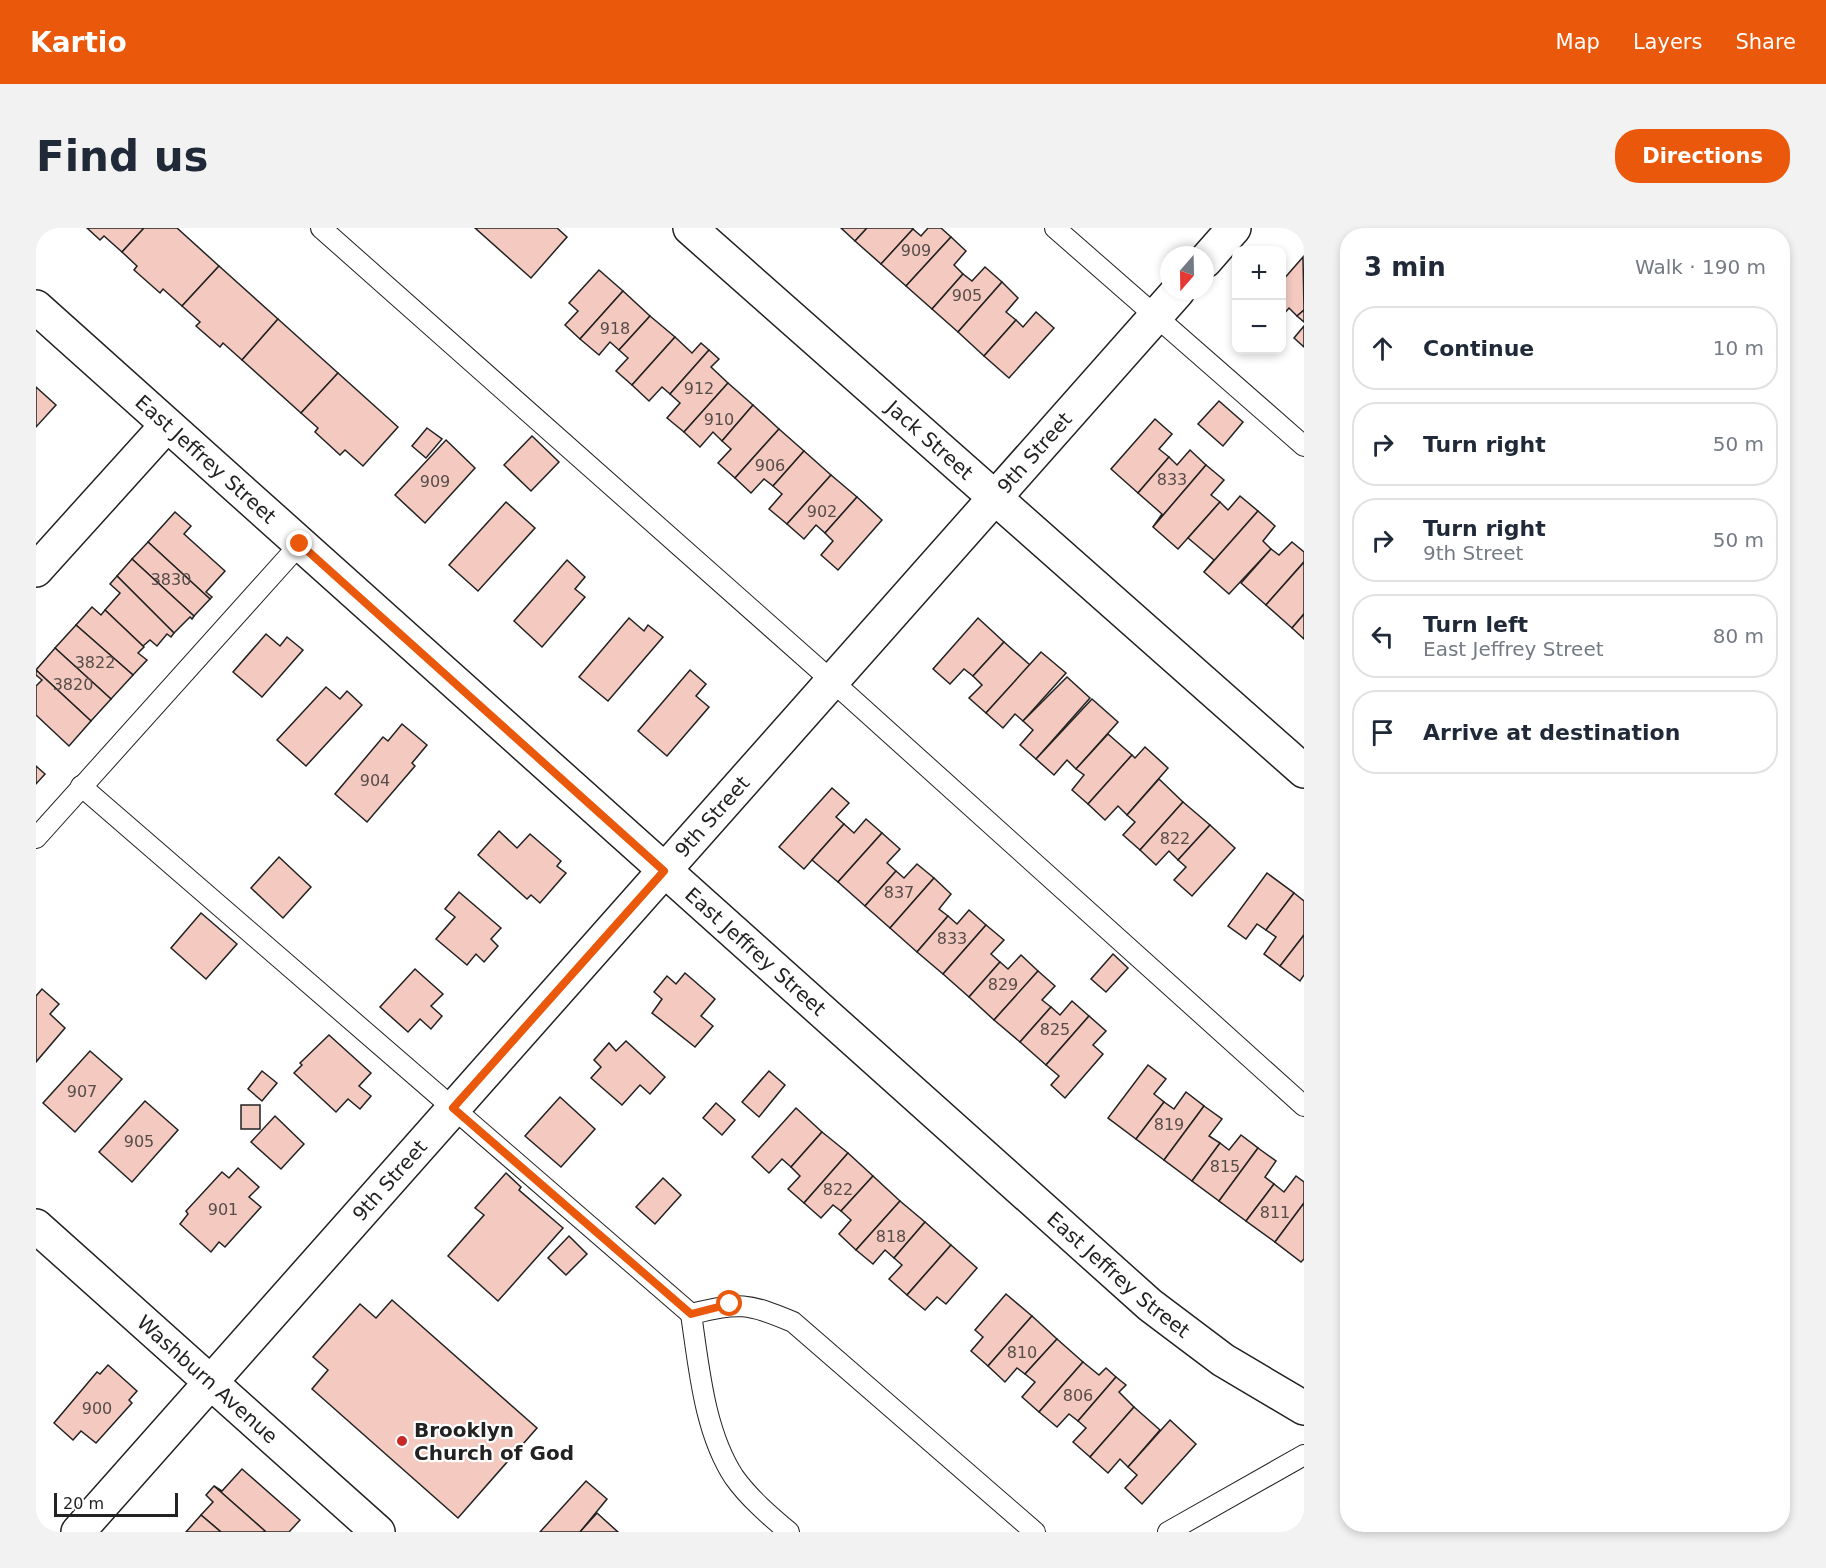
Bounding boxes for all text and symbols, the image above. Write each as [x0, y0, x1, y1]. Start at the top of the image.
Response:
text: Kartio [30, 26, 127, 59]
text: Map [1556, 30, 1600, 54]
text: Layers [1633, 30, 1702, 54]
text: Share [1735, 30, 1796, 54]
button: Directions [1615, 129, 1790, 183]
text: Find us [36, 132, 209, 181]
house number: 909 [901, 241, 931, 260]
north arrow [1160, 246, 1214, 300]
map controls [1232, 246, 1286, 354]
button: + [1232, 246, 1286, 300]
text: 3 min [1364, 252, 1446, 282]
text: Walk · 190 m [1635, 255, 1766, 279]
house number: 905 [952, 286, 982, 305]
button: − [1232, 300, 1286, 354]
house number: 918 [600, 319, 630, 338]
icon: ahead [1366, 332, 1399, 365]
text: Continue [1423, 336, 1534, 361]
text: 10 m [1713, 336, 1764, 360]
house number: 912 [684, 379, 714, 398]
street label: East Jeffrey Street [131, 390, 281, 528]
street label: Jack Street [880, 394, 978, 485]
street label: 9th Street [992, 407, 1077, 498]
house number: 910 [704, 410, 734, 429]
icon: right [1366, 428, 1399, 461]
text: Turn right [1423, 432, 1546, 457]
text: 50 m [1713, 432, 1764, 456]
house number: 906 [755, 456, 785, 475]
house number: 833 [1157, 470, 1187, 489]
house number: 909 [420, 472, 450, 491]
house number: 902 [807, 502, 837, 521]
text: Turn right [1423, 516, 1546, 541]
icon: right [1366, 524, 1399, 557]
text: 50 m [1713, 528, 1764, 552]
route end [286, 530, 312, 556]
text: 9th Street [1423, 541, 1523, 565]
house number: 3830 [151, 570, 191, 589]
text: Turn left [1423, 612, 1528, 637]
icon: left [1366, 620, 1399, 653]
text: 80 m [1713, 624, 1764, 648]
text: East Jeffrey Street [1423, 637, 1604, 661]
house number: 3822 [75, 653, 115, 672]
house number: 3820 [53, 675, 93, 694]
icon: arrive [1366, 716, 1399, 749]
text: Arrive at destination [1423, 720, 1680, 745]
house number: 904 [360, 771, 390, 790]
street label: 9th Street [670, 771, 755, 862]
house number: 822 [1160, 829, 1190, 848]
street label: East Jeffrey Street [680, 882, 831, 1021]
house number: 837 [884, 883, 914, 902]
house number: 833 [937, 929, 967, 948]
house number: 829 [988, 975, 1018, 994]
house number: 825 [1040, 1020, 1070, 1039]
house number: 907 [67, 1082, 97, 1101]
house number: 819 [1154, 1115, 1184, 1134]
house number: 905 [124, 1132, 154, 1151]
street label: 9th Street [347, 1135, 432, 1226]
house number: 815 [1210, 1157, 1240, 1176]
house number: 822 [823, 1180, 853, 1199]
house number: 901 [208, 1200, 238, 1219]
house number: 811 [1260, 1203, 1290, 1222]
street label: East Jeffrey Street [1042, 1207, 1195, 1343]
house number: 818 [876, 1227, 906, 1246]
route start [716, 1290, 742, 1316]
street label: Washburn Avenue [132, 1310, 283, 1448]
house number: 810 [1007, 1343, 1037, 1362]
house number: 806 [1063, 1386, 1093, 1405]
house number: 900 [82, 1399, 112, 1418]
place label: Brooklyn Church of God [414, 1418, 574, 1465]
marker: Brooklyn Church of God [395, 1434, 409, 1448]
scale bar [54, 1490, 178, 1518]
text: 20 m [63, 1494, 104, 1513]

